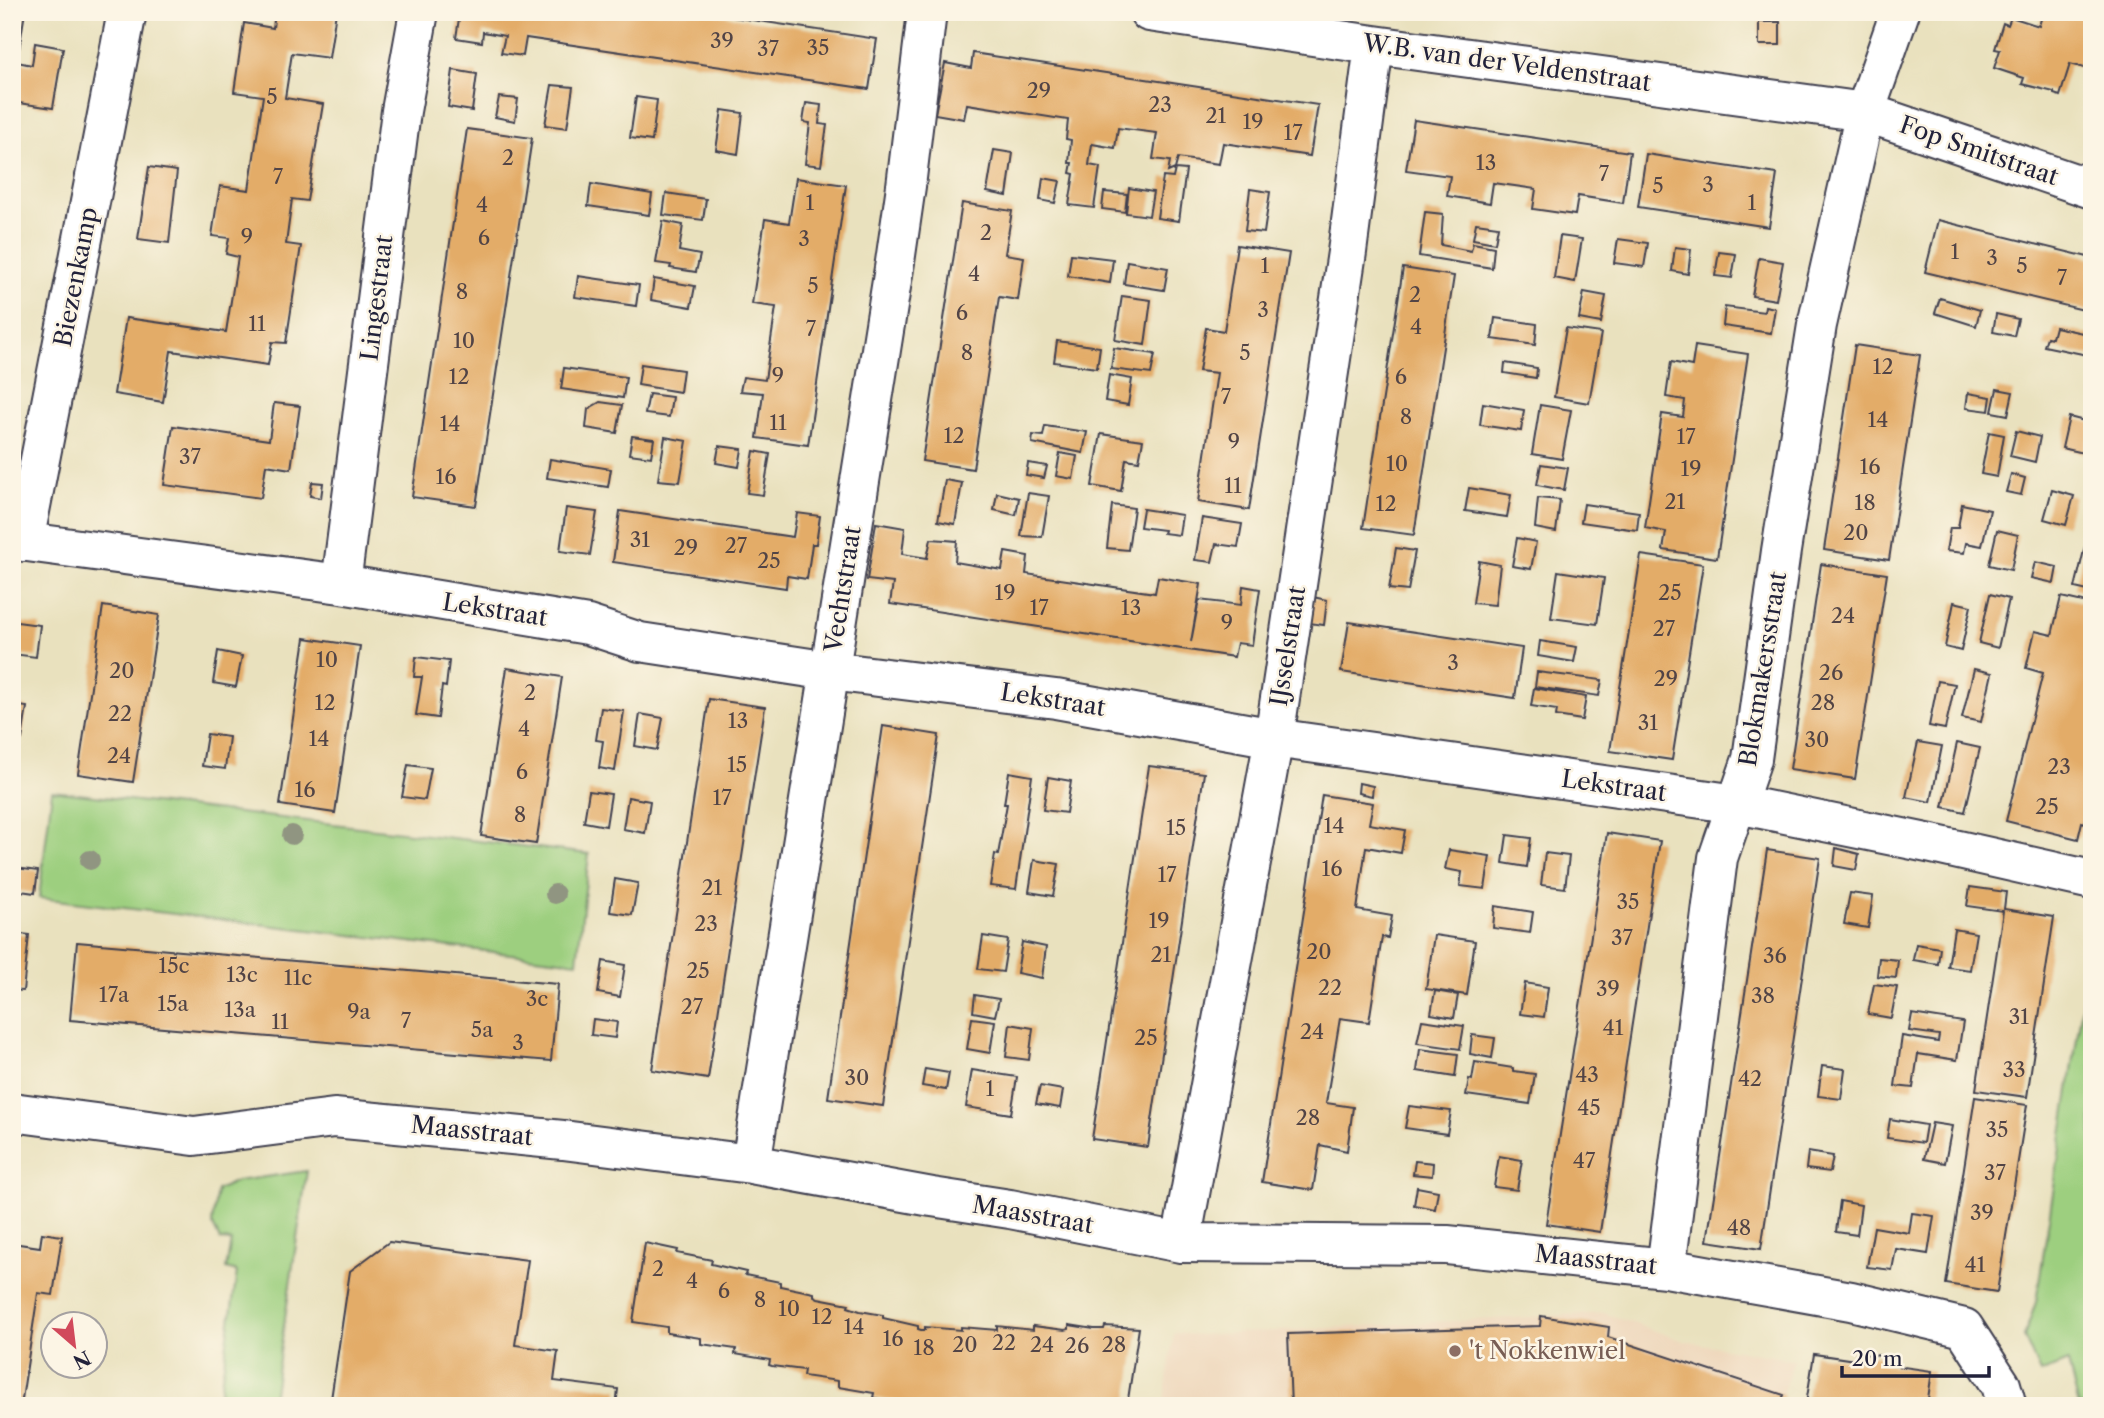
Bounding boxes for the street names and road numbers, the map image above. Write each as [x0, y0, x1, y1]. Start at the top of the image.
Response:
street label: W.B. van der Veldenstraat [1360, 28, 1653, 97]
street label: Fop Smitstraat [1896, 110, 2063, 191]
street label: Biezenkamp [48, 205, 103, 349]
street label: Lingestraat [354, 233, 399, 363]
street label: Vechtstraat [818, 523, 867, 655]
street label: Blokmakersstraat [1733, 569, 1792, 768]
street label: IJsselstraat [1264, 583, 1311, 708]
street label: Lekstraat [441, 587, 550, 632]
street label: Lekstraat [999, 677, 1108, 722]
street label: Lekstraat [1560, 764, 1669, 807]
street label: Maasstraat [410, 1110, 535, 1151]
street label: Maasstraat [970, 1190, 1096, 1240]
street label: Maasstraat [1534, 1239, 1659, 1280]

